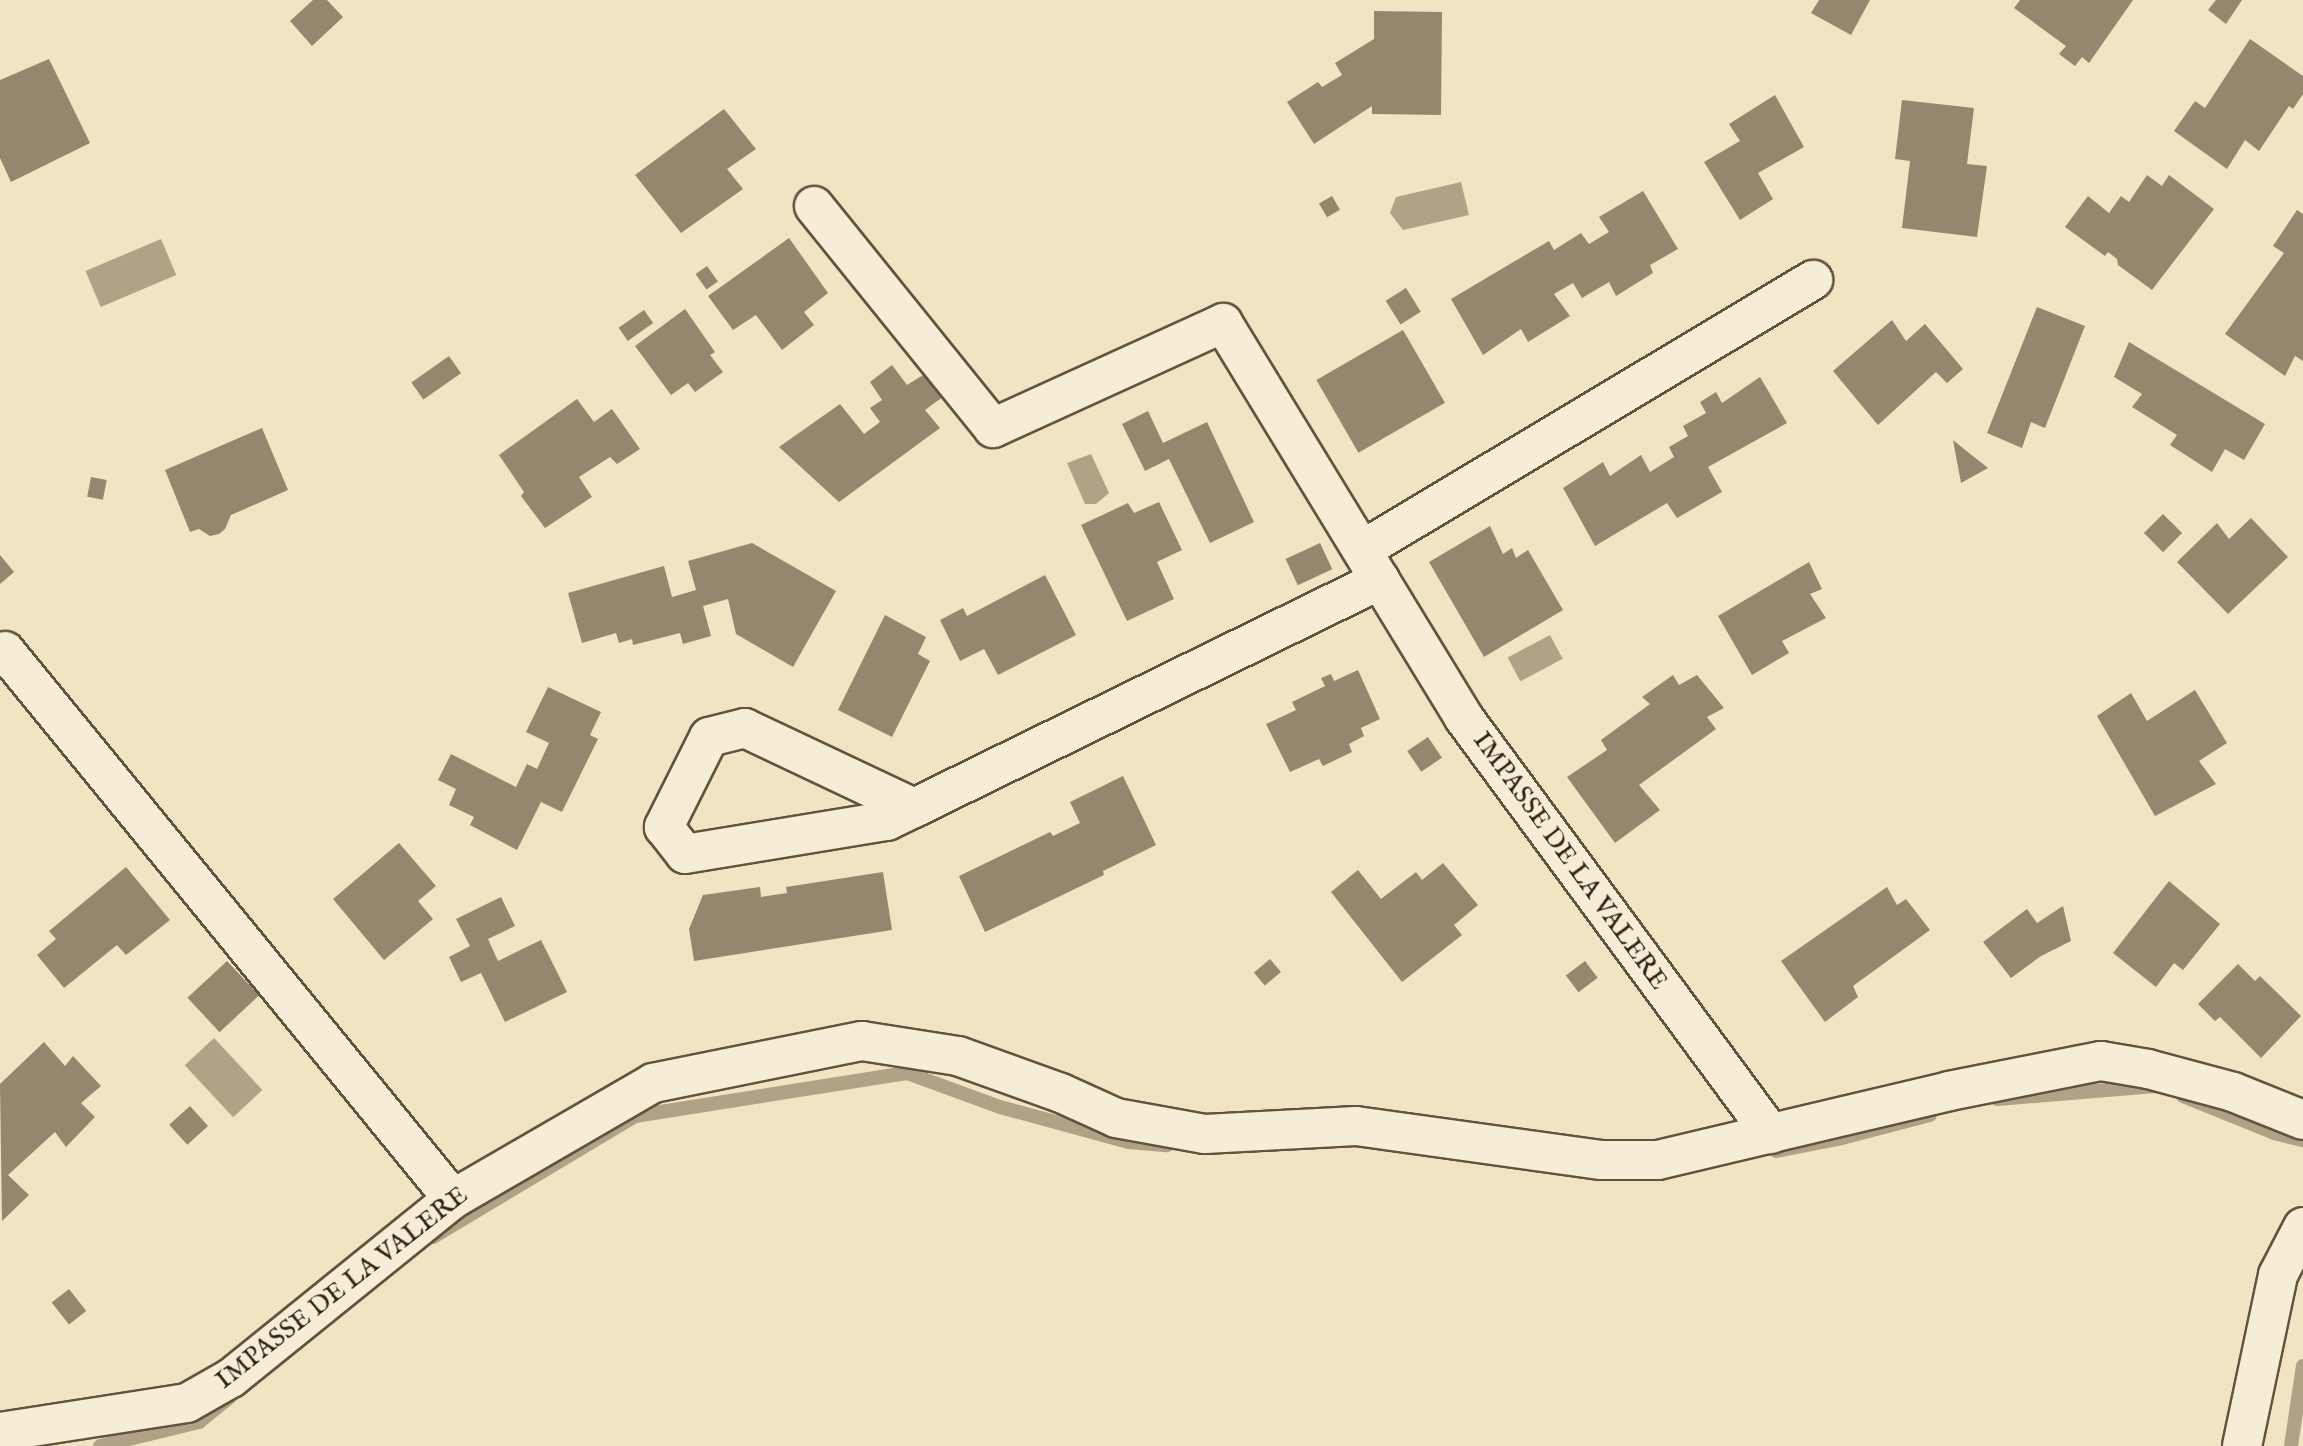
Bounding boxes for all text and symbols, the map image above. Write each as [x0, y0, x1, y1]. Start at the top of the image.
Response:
street label: IMPASSE DE LA VALERE [1466, 726, 1674, 996]
street label: IMPASSE DE LA VALERE [210, 1180, 474, 1396]

